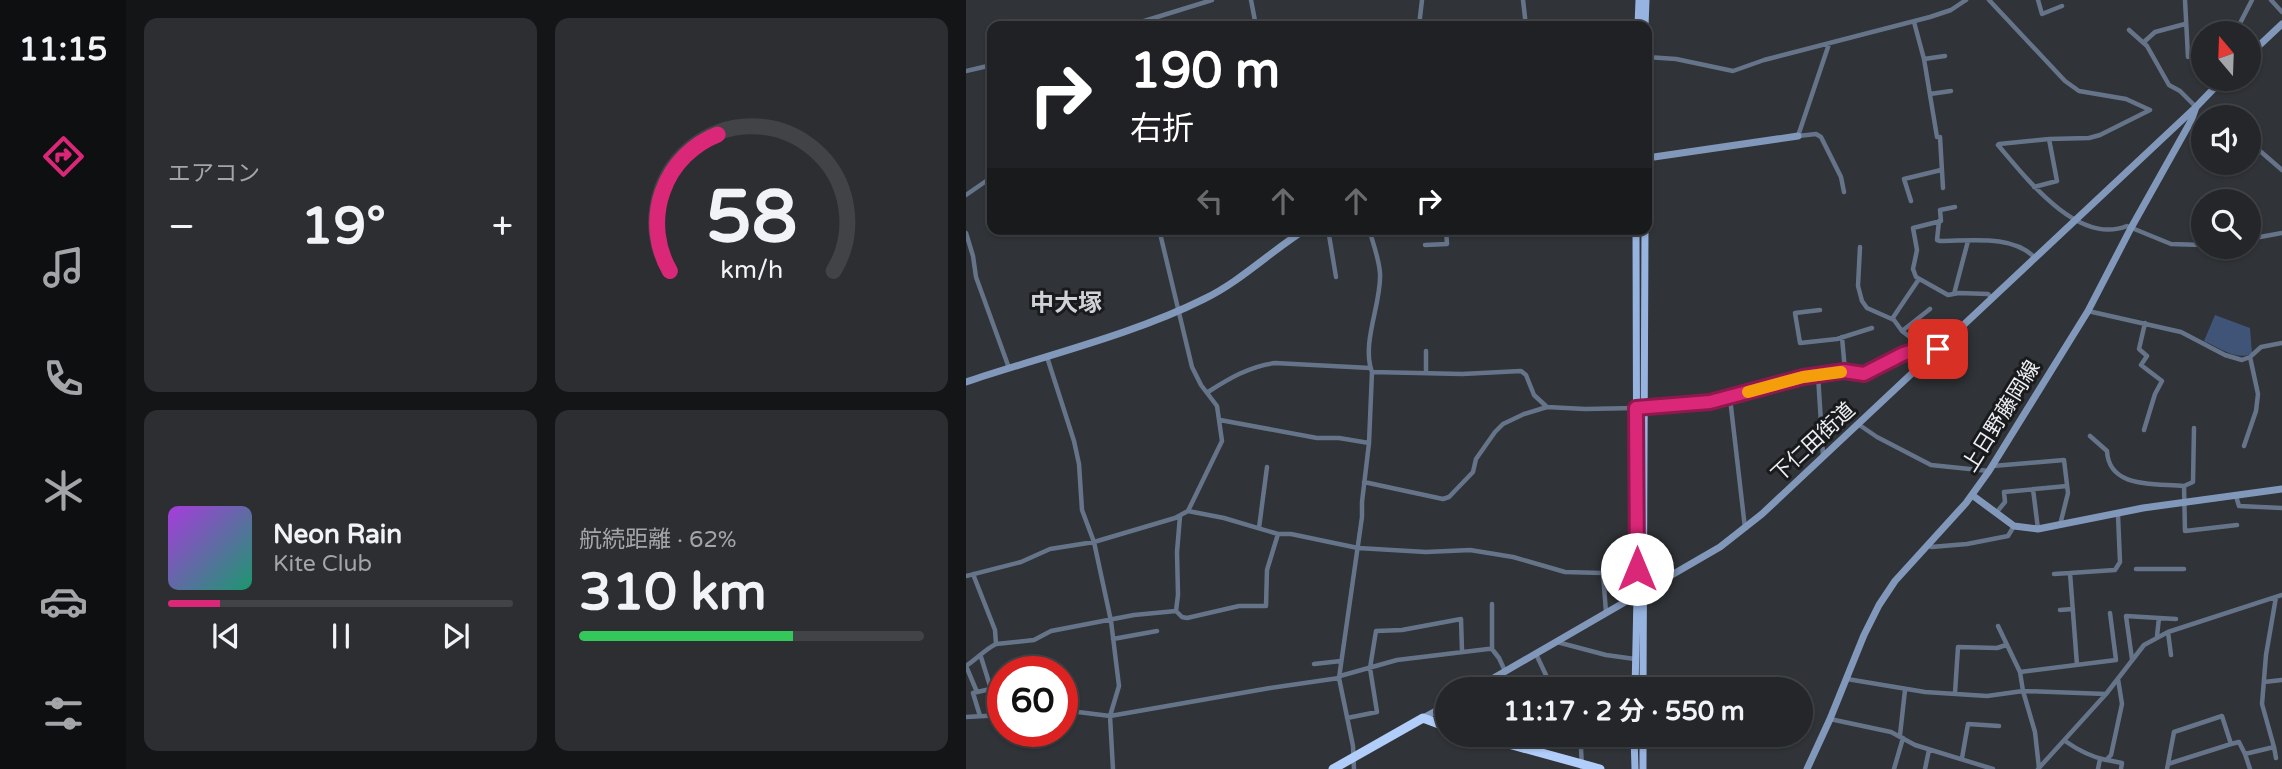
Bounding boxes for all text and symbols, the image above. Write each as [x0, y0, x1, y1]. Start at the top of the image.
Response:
north arrow [2191, 21, 2261, 91]
map controls [2191, 21, 2261, 259]
text: 11:15 [19, 31, 107, 69]
text: 190 m [1130, 42, 1280, 101]
icon: right [1015, 49, 1106, 140]
button: sound [2191, 105, 2261, 175]
text: 右折 [1130, 110, 1194, 148]
icon: directions [39, 132, 88, 181]
text: エアコン [168, 160, 260, 188]
text: 58 [706, 174, 797, 262]
icon: left [1191, 182, 1229, 220]
icon: ahead [1264, 182, 1302, 220]
icon: ahead [1337, 182, 1375, 220]
icon: right [1410, 182, 1448, 220]
button: search [2191, 189, 2261, 259]
text: 19° [301, 195, 386, 258]
text: − [168, 204, 195, 250]
text: + [492, 204, 513, 250]
icon: music [39, 243, 88, 292]
text: km/h [720, 255, 783, 285]
district label: 中大塚 [1030, 289, 1102, 318]
pin [1908, 319, 1968, 379]
icon: arrive [1919, 330, 1957, 368]
icon: phone [39, 354, 88, 403]
street label: 上日野藤岡線 [1957, 356, 2045, 476]
street label: 下仁田街道 [1766, 397, 1860, 487]
icon: climate [39, 466, 88, 515]
text: Neon Rain [273, 519, 402, 550]
text: 航続距離 · 62% [579, 526, 737, 554]
position arrow [1600, 532, 1674, 606]
text: Kite Club [273, 550, 372, 578]
text: 310 km [579, 561, 767, 624]
icon: car [39, 577, 88, 626]
icon: previous [207, 617, 245, 655]
icon: pause [322, 617, 360, 655]
icon: next [437, 617, 475, 655]
speed limit sign: 60 [987, 656, 1078, 747]
icon: filters [39, 689, 88, 738]
text: 11:17 · 2 分 · 550 m [1503, 696, 1745, 727]

